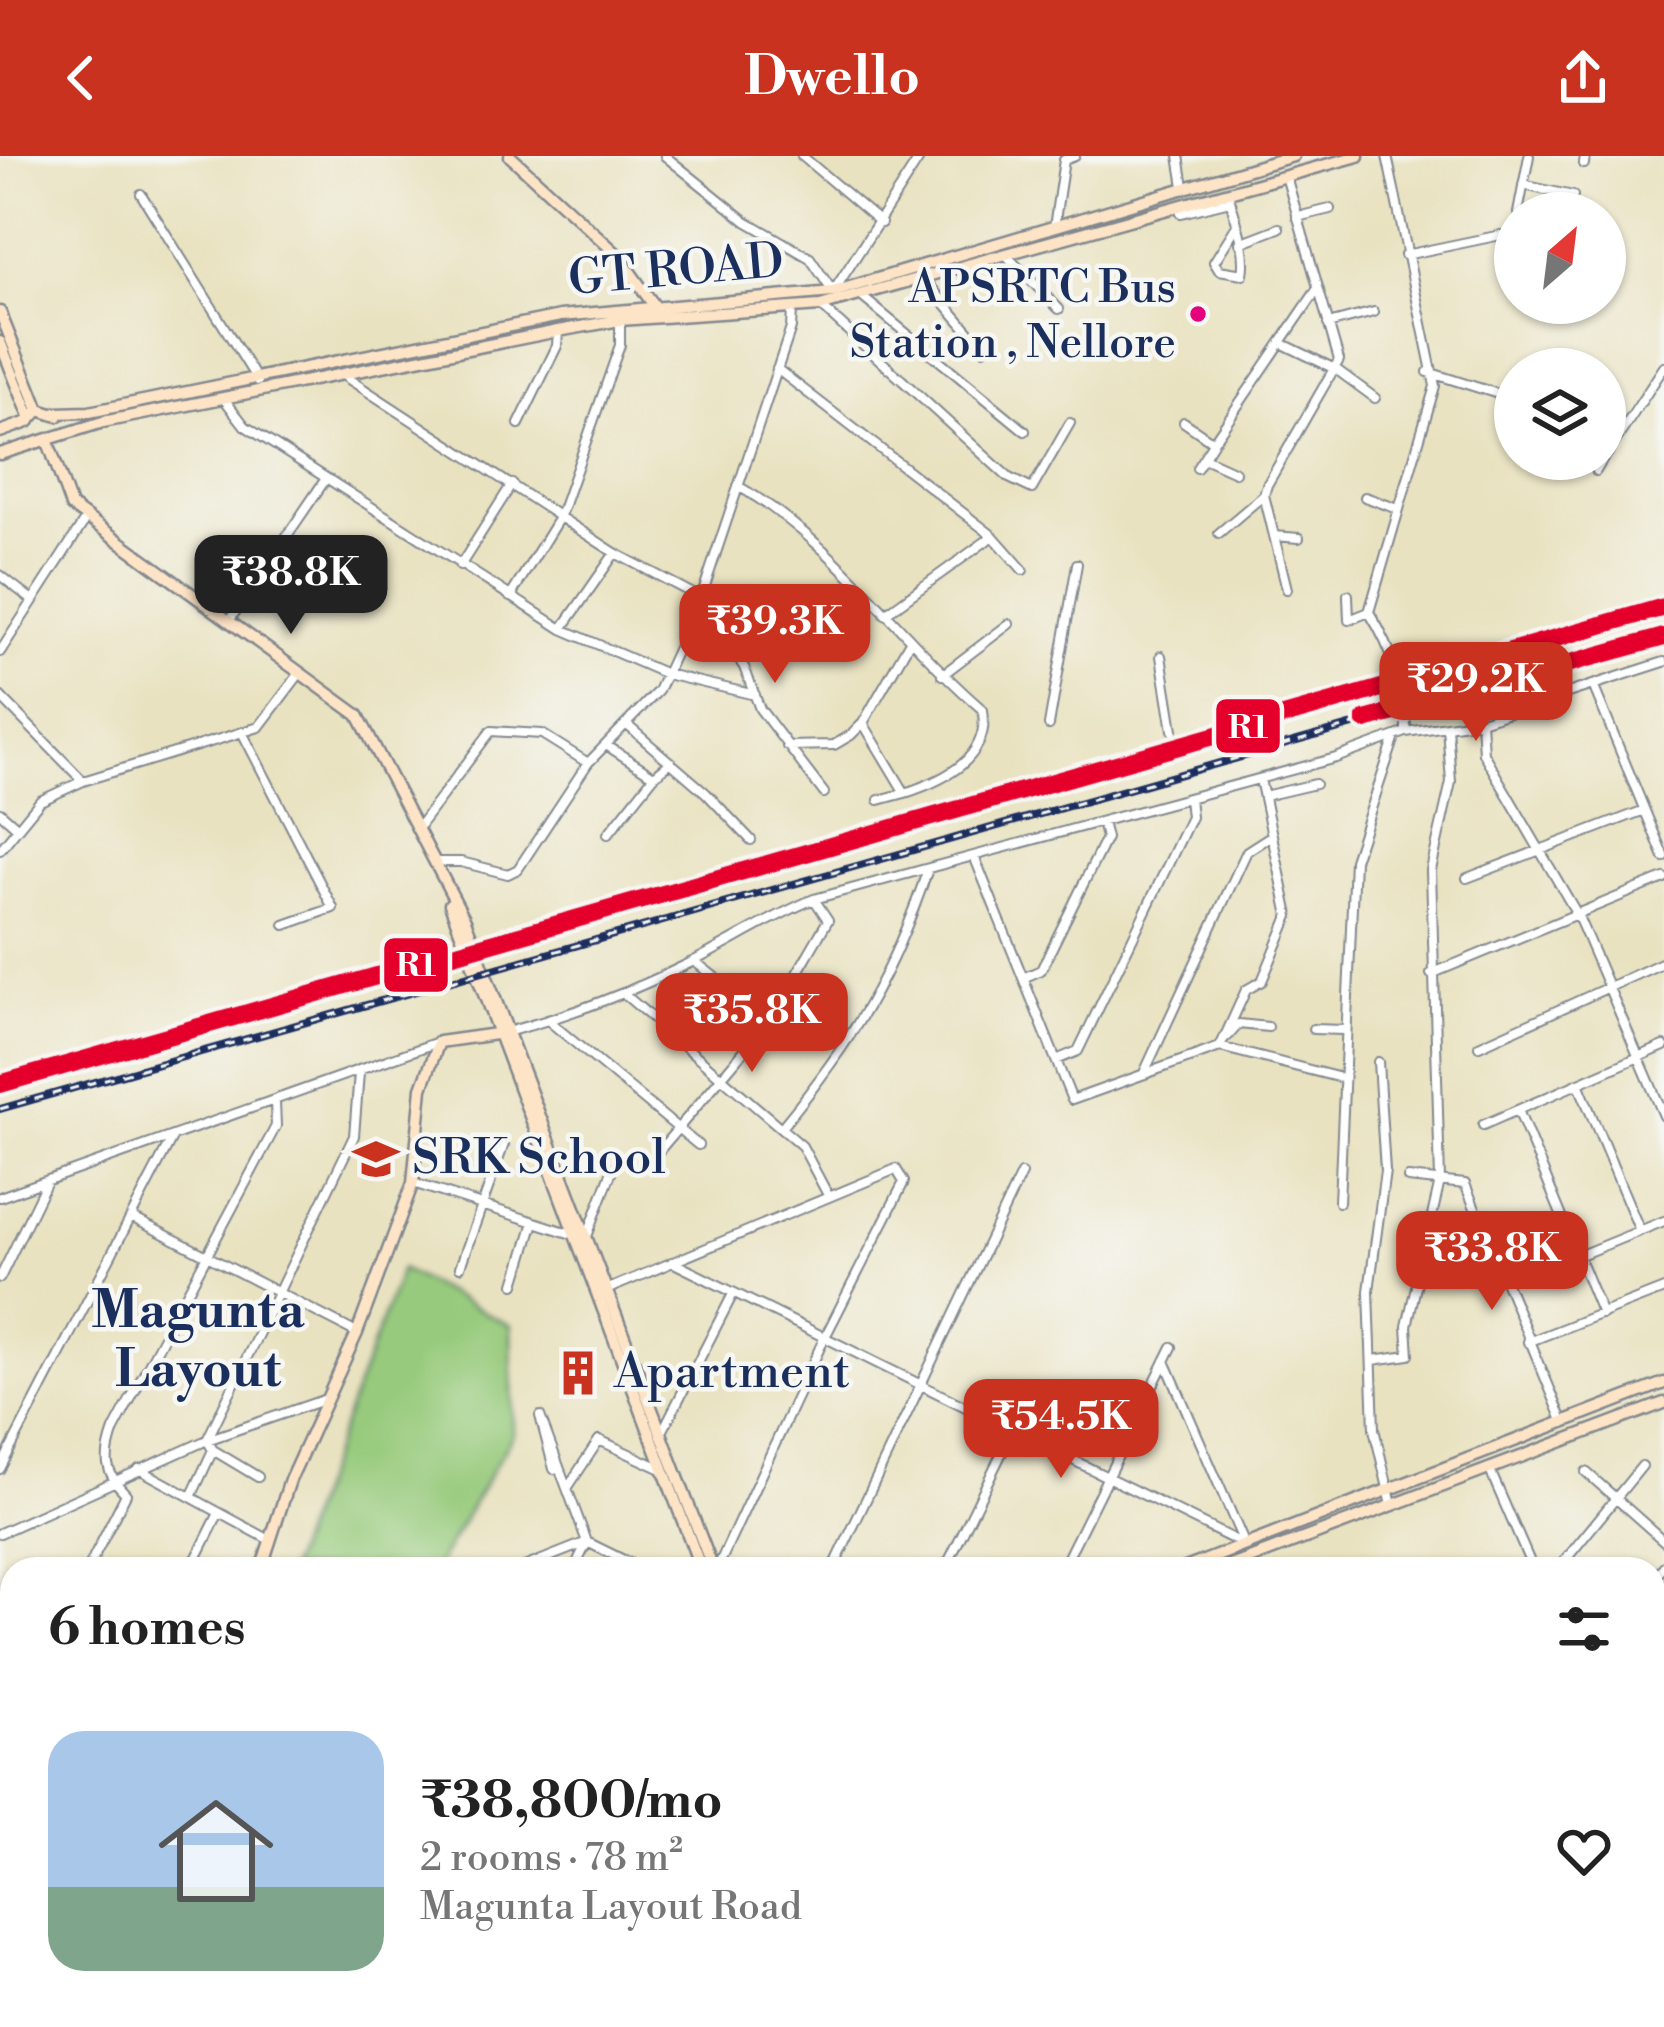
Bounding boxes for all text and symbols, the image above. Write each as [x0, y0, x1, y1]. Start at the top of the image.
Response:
text: Dwello [744, 44, 920, 112]
icon: back [48, 45, 114, 111]
icon: share [1550, 45, 1616, 111]
north arrow [1494, 192, 1626, 324]
map controls [1494, 192, 1626, 480]
street label: GT ROAD [566, 232, 786, 310]
place label: APSRTC Bus Station , Nellore [849, 260, 1176, 372]
marker: APSRTC Bus Station , Nellore [1187, 303, 1209, 325]
button: layers [1494, 348, 1626, 480]
pin: ₹38.8K [193, 535, 389, 637]
text: ₹38.8K [221, 549, 361, 598]
pin: ₹39.3K [677, 584, 873, 686]
text: ₹39.3K [706, 598, 844, 647]
pin: ₹29.2K [1378, 642, 1574, 744]
text: ₹29.2K [1406, 656, 1546, 705]
line badge: R1 [1214, 697, 1282, 755]
text: R1 [1228, 708, 1268, 749]
line badge: R1 [382, 936, 450, 994]
text: R1 [396, 946, 436, 987]
pin: ₹35.8K [654, 973, 850, 1075]
text: ₹35.8K [683, 987, 821, 1036]
place label: SRK School [412, 1129, 666, 1189]
school or university icon: SRK School [351, 1134, 401, 1184]
pin: ₹33.8K [1394, 1211, 1590, 1313]
text: ₹33.8K [1423, 1225, 1561, 1274]
district label: Magunta Layout [91, 1280, 305, 1403]
place label: Apartment [613, 1343, 850, 1403]
building icon: Apartment [553, 1348, 603, 1398]
pin: ₹54.5K [963, 1379, 1159, 1481]
text: ₹54.5K [991, 1393, 1132, 1442]
icon: filters [1551, 1596, 1617, 1662]
text: 6 homes [48, 1597, 246, 1661]
text: ₹38,800/mo [420, 1770, 722, 1834]
icon: home [144, 1779, 288, 1923]
icon: heart [1551, 1818, 1617, 1884]
text: 2 rooms · 78 m² [420, 1834, 683, 1883]
text: Magunta Layout Road [420, 1883, 802, 1932]

